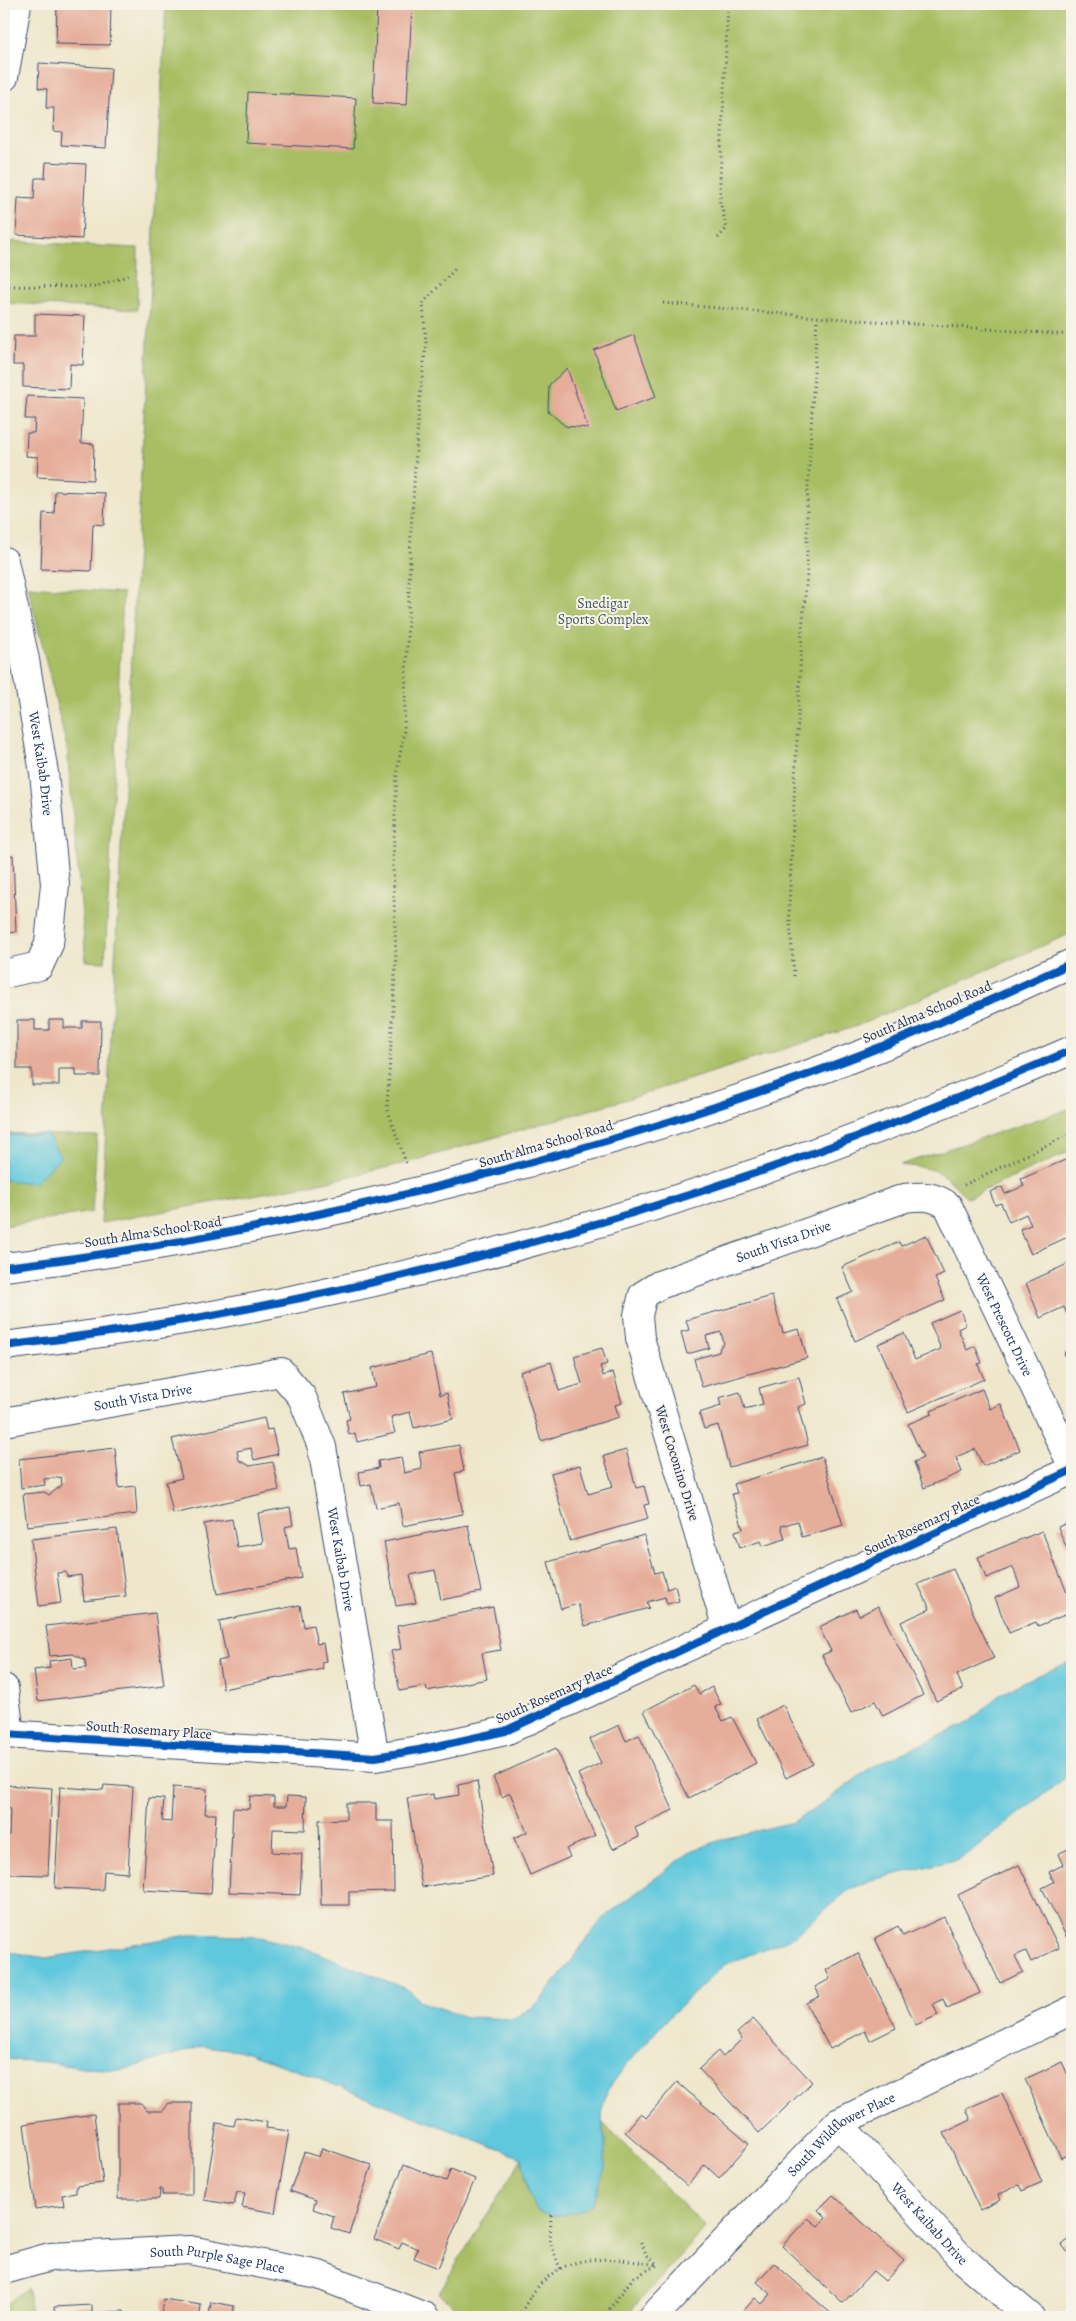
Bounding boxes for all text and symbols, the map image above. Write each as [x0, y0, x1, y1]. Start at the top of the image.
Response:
park label: Snedigar Sports Complex [558, 594, 649, 629]
street label: West Kaibab Drive [24, 709, 58, 817]
street label: South Alma School Road [859, 976, 995, 1048]
street label: South Alma School Road [477, 1116, 616, 1172]
street label: South Alma School Road [83, 1212, 223, 1252]
street label: South Vista Drive [733, 1216, 833, 1267]
street label: West Prescott Drive [972, 1269, 1038, 1379]
street label: South Vista Drive [92, 1379, 193, 1415]
street label: West Coconino Drive [650, 1402, 704, 1523]
street label: South Rosemary Place [861, 1490, 983, 1560]
street label: West Kaibab Drive [323, 1505, 359, 1613]
street label: South Rosemary Place [493, 1660, 615, 1728]
street label: South Rosemary Place [85, 1716, 213, 1744]
street label: South Wildflower Place [783, 2087, 898, 2180]
street label: West Kaibab Drive [886, 2177, 972, 2269]
street label: South Purple Sage Place [149, 2240, 286, 2278]

